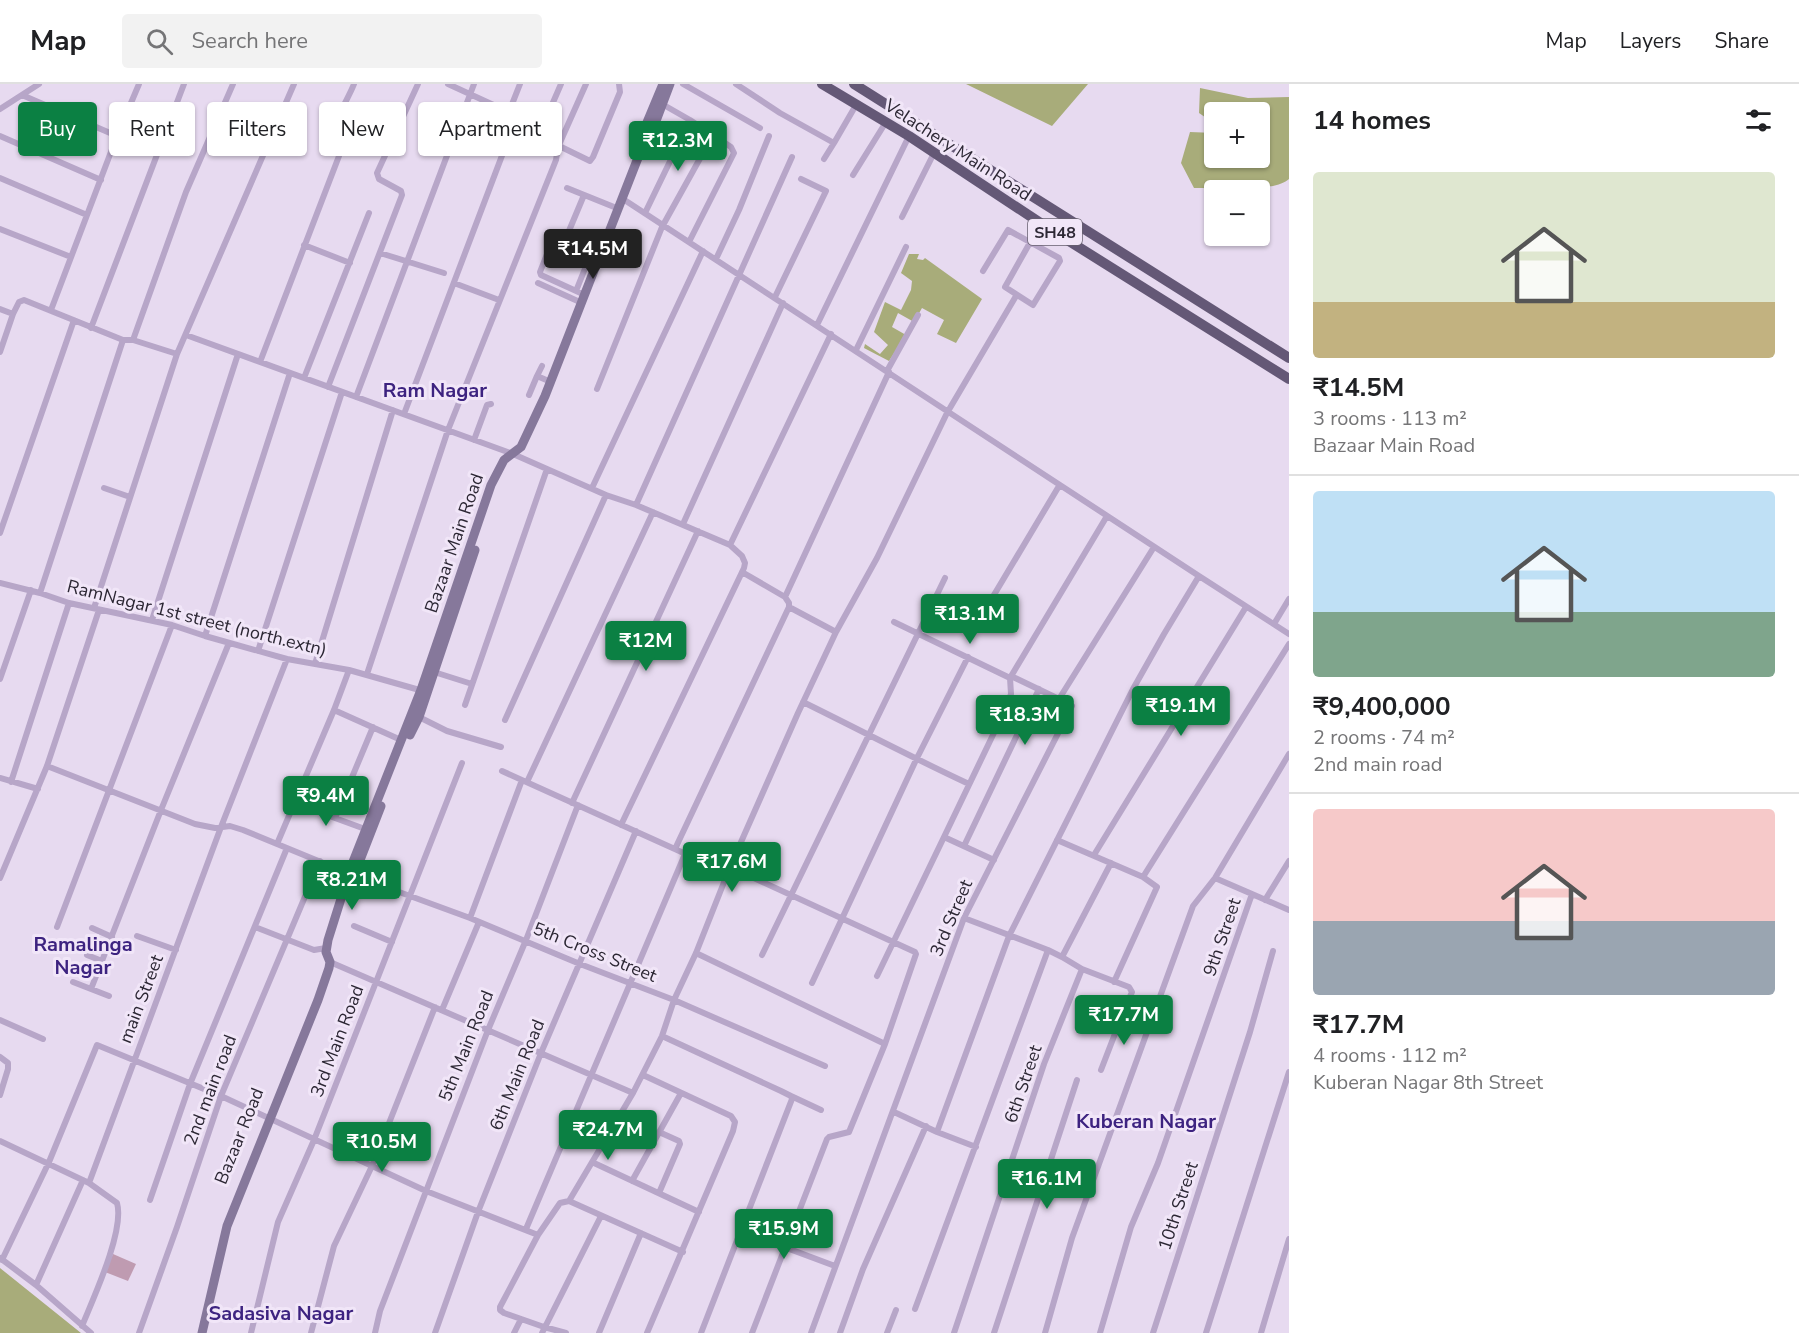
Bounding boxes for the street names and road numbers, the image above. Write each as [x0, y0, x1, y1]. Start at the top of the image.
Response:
street label: Velachery Main Road [879, 93, 1036, 207]
road number: SH48 [1028, 219, 1082, 245]
street label: Bazaar Main Road [419, 470, 489, 616]
street label: RamNagar 1st street (north.extn) [65, 574, 329, 662]
street label: 3rd Street [924, 875, 978, 960]
street label: 9th Street [1197, 894, 1247, 979]
street label: 5th Cross Street [530, 916, 661, 988]
street label: main Street [113, 951, 169, 1047]
street label: 3rd Main Road [305, 982, 369, 1100]
street label: 5th Main Road [433, 987, 499, 1105]
street label: 6th Main Road [484, 1016, 550, 1134]
street label: 2nd main road [178, 1031, 242, 1149]
street label: 6th Street [998, 1041, 1048, 1126]
street label: Bazaar Road [209, 1084, 269, 1188]
street label: 10th Street [1152, 1158, 1204, 1253]

